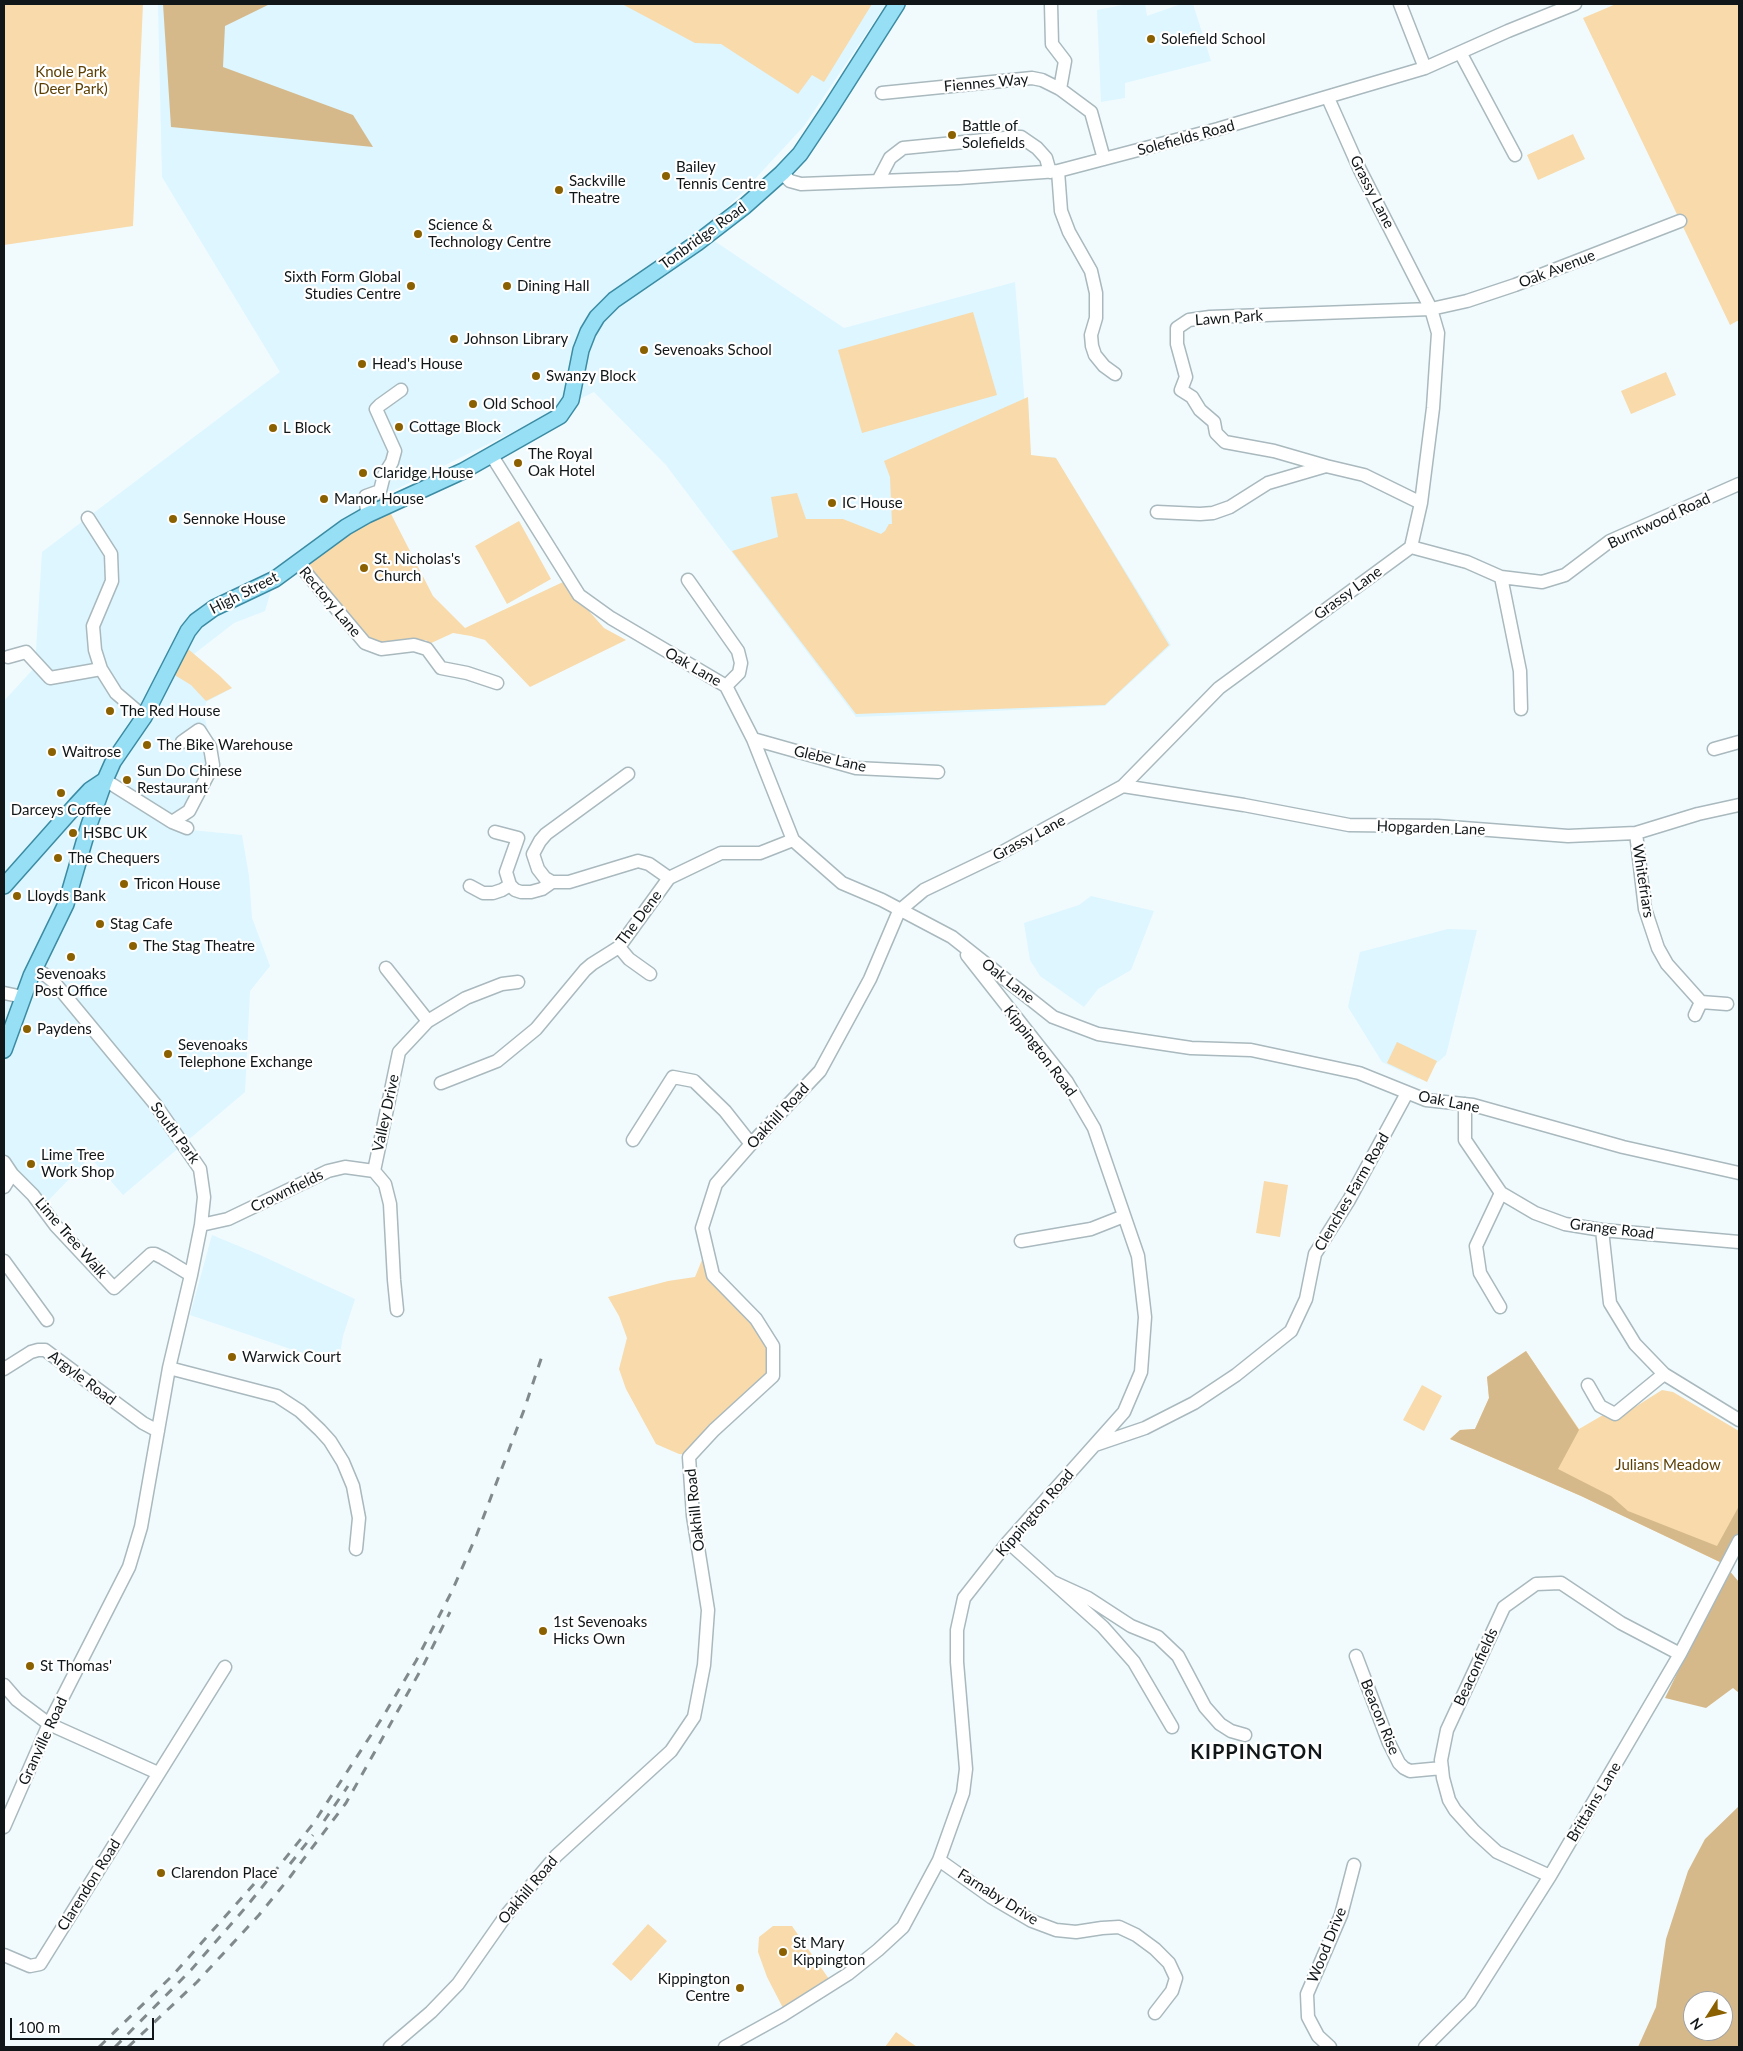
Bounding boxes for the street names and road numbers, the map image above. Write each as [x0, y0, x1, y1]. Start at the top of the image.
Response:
street label: Fiennes Way [943, 70, 1029, 96]
street label: Solefields Road [1135, 116, 1237, 160]
street label: Grassy Lane [1346, 152, 1398, 232]
street label: Tonbridge Road [656, 199, 750, 273]
street label: Oak Avenue [1516, 246, 1598, 292]
street label: Lawn Park [1194, 307, 1264, 329]
street label: Burntwood Road [1605, 489, 1713, 553]
street label: Grassy Lane [1311, 562, 1385, 624]
street label: Rectory Lane [295, 563, 365, 641]
street label: High Street [207, 568, 281, 618]
street label: Oak Lane [662, 644, 724, 690]
street label: Glebe Lane [792, 742, 868, 776]
street label: Grassy Lane [990, 811, 1068, 865]
street label: Hopgarden Lane [1376, 817, 1486, 839]
street label: Whitefriars [1628, 843, 1658, 919]
street label: The Dene [612, 887, 666, 949]
street label: Oak Lane [978, 955, 1038, 1007]
street label: Kippington Road [1000, 1002, 1080, 1100]
street label: Valley Drive [369, 1073, 403, 1153]
street label: Oakhill Road [743, 1079, 813, 1153]
street label: Oak Lane [1417, 1087, 1481, 1117]
street label: South Park [147, 1099, 203, 1167]
street label: Clenches Farm Road [1311, 1130, 1393, 1254]
street label: Crownfields [248, 1166, 326, 1216]
street label: Lime Tree Walk [31, 1194, 111, 1282]
street label: Grange Road [1569, 1215, 1655, 1243]
street label: Argyle Road [45, 1347, 119, 1409]
street label: Kippington Road [992, 1466, 1078, 1560]
street label: Oakhill Road [682, 1468, 708, 1552]
street label: Beaconfields [1450, 1625, 1502, 1709]
street label: Beacon Rise [1357, 1677, 1403, 1757]
street label: Granville Road [15, 1694, 71, 1788]
street label: Brittains Lane [1563, 1759, 1625, 1845]
street label: Clarendon Road [54, 1836, 124, 1934]
street label: Oakhill Road [494, 1852, 562, 1928]
street label: Farnaby Drive [954, 1865, 1042, 1929]
street label: Wood Drive [1304, 1905, 1350, 1985]

